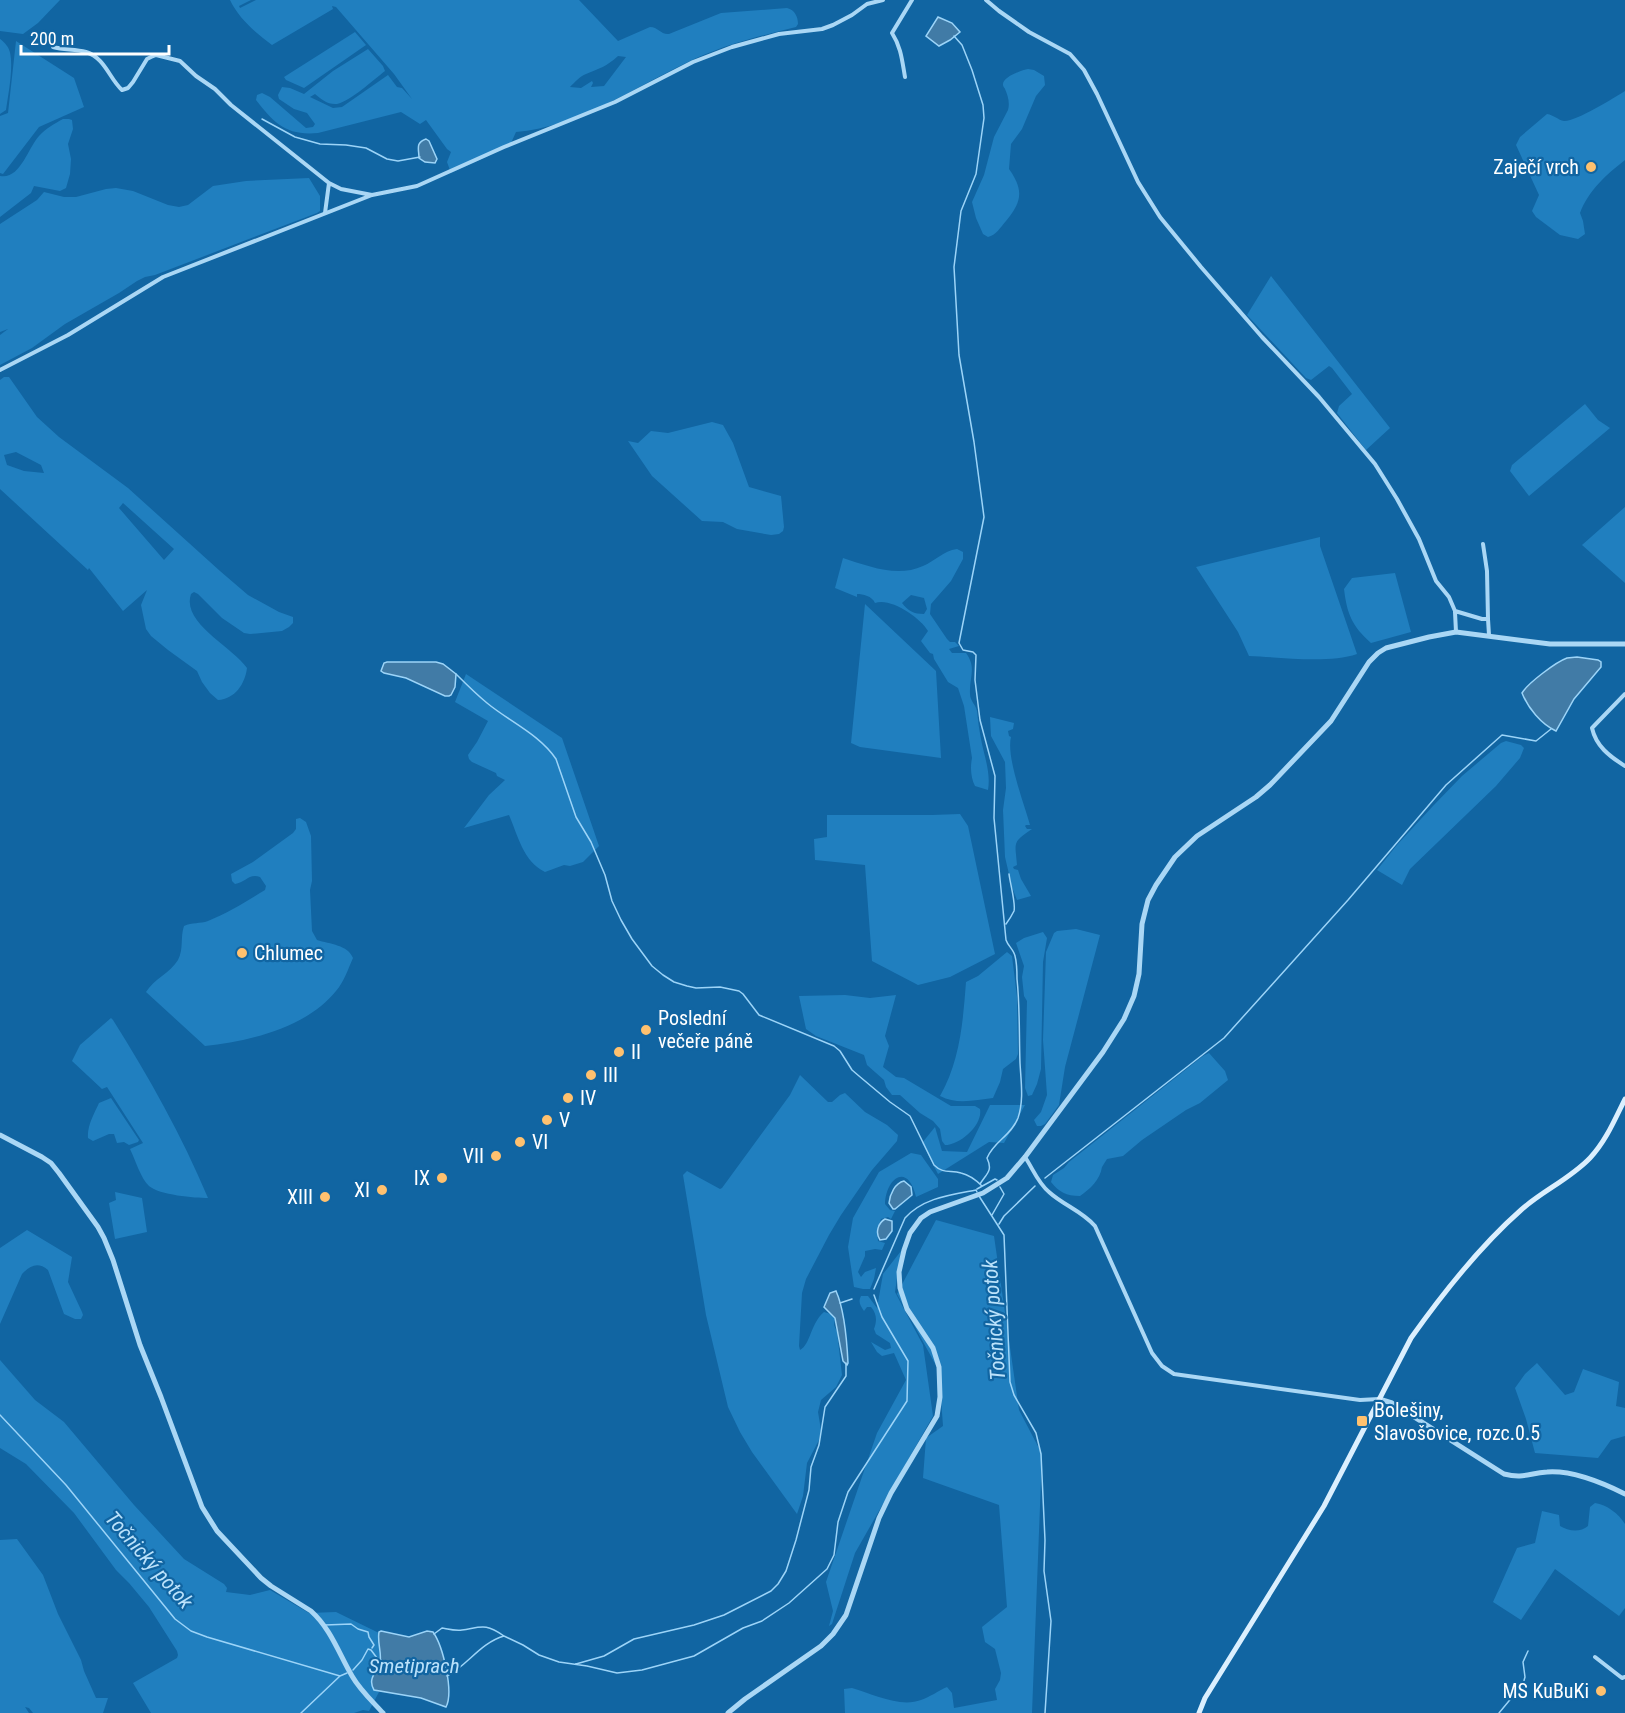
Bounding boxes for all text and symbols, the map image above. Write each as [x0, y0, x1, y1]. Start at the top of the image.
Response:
scale bar [21, 18, 170, 56]
text: 200 m [30, 28, 74, 49]
place label: Zaječí vrch [1493, 155, 1579, 179]
marker: Zaječí vrch [1584, 160, 1598, 174]
place label: Chlumec [254, 941, 323, 965]
marker: Chlumec [235, 946, 249, 960]
place label: Poslední večeře páně [658, 1006, 753, 1053]
marker: Poslední večeře páně [639, 1023, 653, 1037]
place label: II [631, 1040, 641, 1064]
marker: II [612, 1045, 626, 1059]
place label: III [603, 1063, 618, 1087]
marker: III [584, 1068, 598, 1082]
place label: IV [580, 1086, 596, 1110]
marker: IV [561, 1091, 575, 1105]
place label: V [559, 1108, 570, 1132]
marker: V [540, 1113, 554, 1127]
place label: VI [532, 1130, 548, 1154]
marker: VI [513, 1135, 527, 1149]
place label: VII [463, 1144, 484, 1168]
marker: VII [489, 1149, 503, 1163]
place label: IX [414, 1166, 430, 1190]
marker: IX [435, 1171, 449, 1185]
place label: XI [354, 1178, 370, 1202]
marker: XI [375, 1183, 389, 1197]
place label: XIII [287, 1185, 313, 1209]
marker: XIII [318, 1190, 332, 1204]
water label: Točnický potok [978, 1258, 1010, 1381]
place label: Bolešiny, Slavošovice, rozc.0.5 [1374, 1398, 1540, 1445]
marker: Bolešiny, Slavošovice, rozc.0.5 [1355, 1414, 1369, 1428]
water label: Točnický potok [100, 1506, 198, 1614]
water label: Smetiprach [368, 1654, 460, 1678]
place label: MS KuBuKi [1502, 1679, 1589, 1703]
marker: MS KuBuKi [1594, 1684, 1608, 1698]

